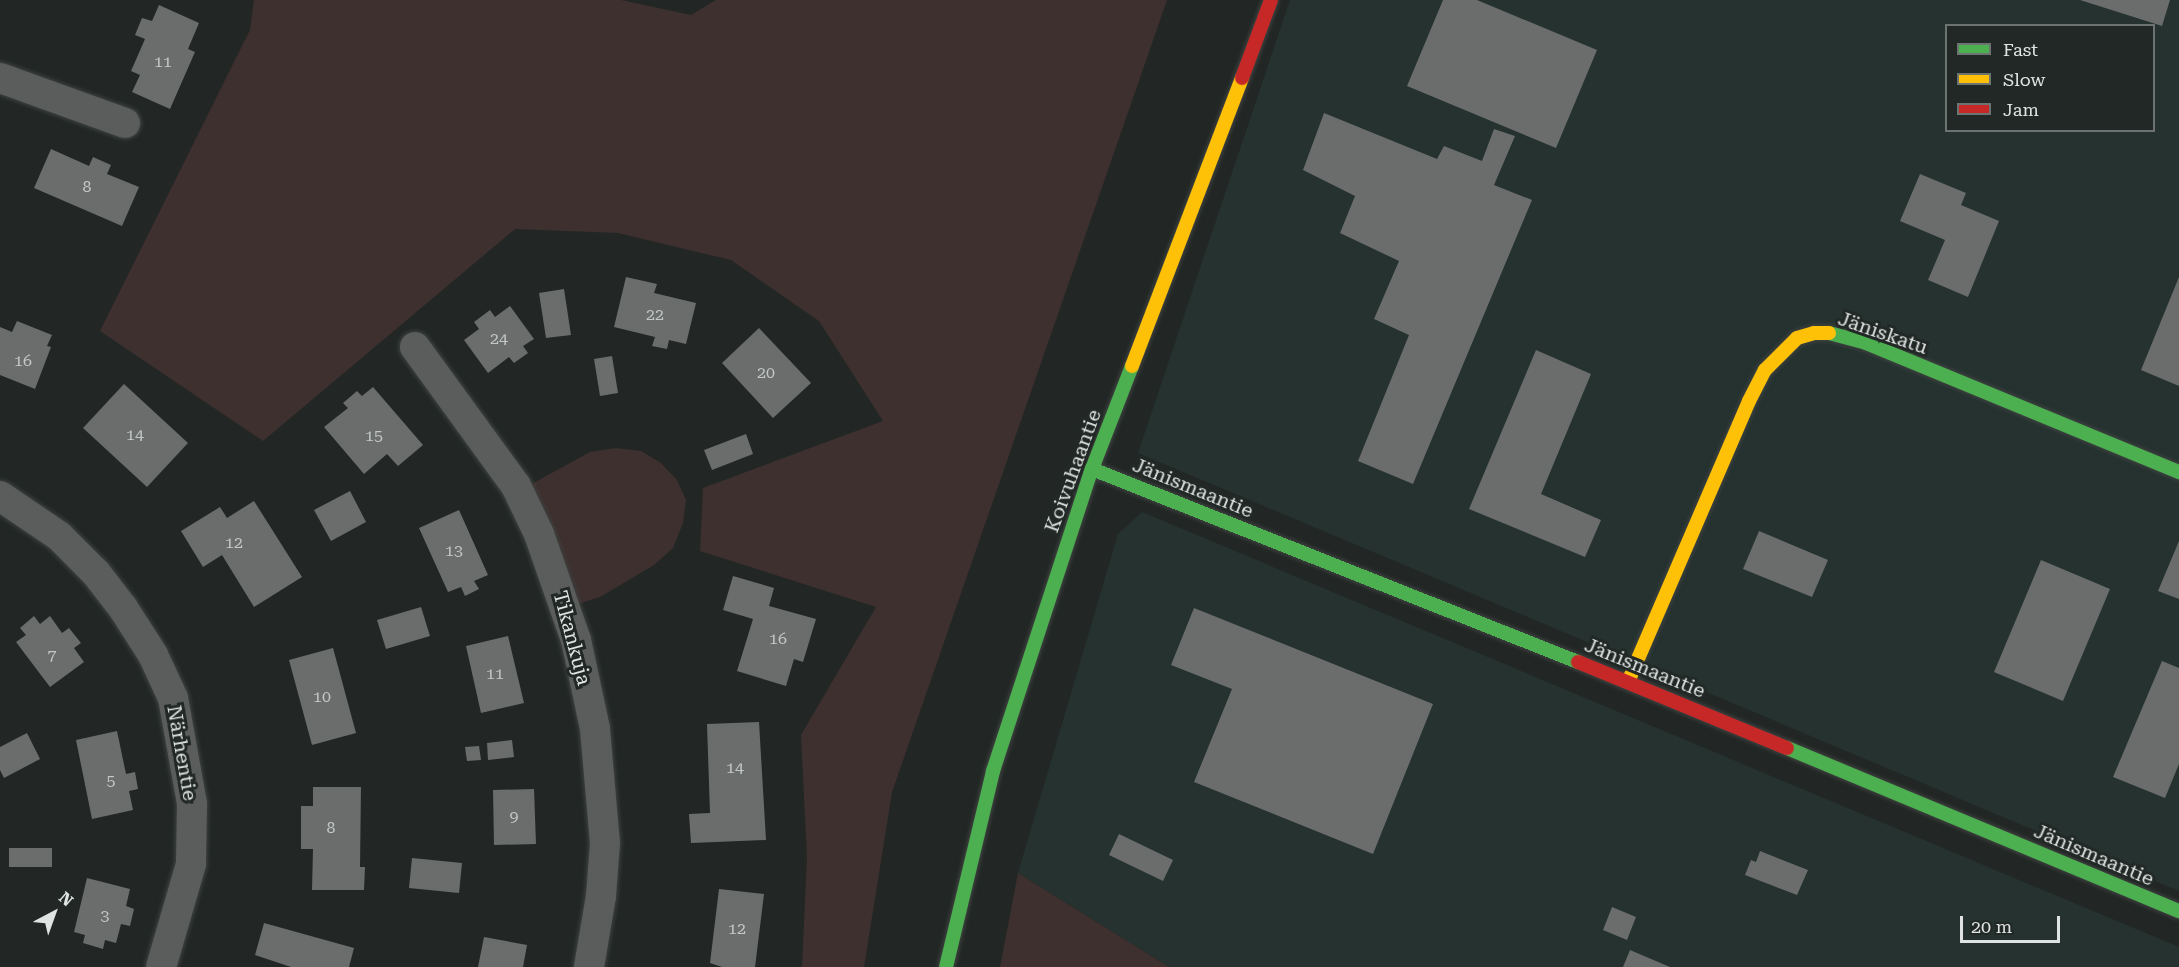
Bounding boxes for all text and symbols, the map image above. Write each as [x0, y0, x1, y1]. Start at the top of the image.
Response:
legend [1945, 24, 2155, 132]
text: Fast [2003, 39, 2038, 60]
house number: 11 [154, 52, 172, 72]
text: Slow [2003, 69, 2045, 90]
text: Jam [2003, 99, 2039, 120]
house number: 8 [83, 177, 91, 197]
house number: 22 [646, 305, 664, 325]
street label: Jäniskatu [1835, 307, 1931, 359]
house number: 24 [490, 329, 508, 349]
house number: 16 [14, 351, 32, 371]
house number: 20 [757, 363, 775, 383]
street label: Koivuhaantie [1040, 406, 1106, 536]
house number: 14 [126, 425, 144, 445]
house number: 15 [365, 426, 383, 446]
street label: Jänismaantie [1129, 453, 1257, 523]
house number: 12 [225, 533, 243, 553]
house number: 13 [445, 541, 463, 561]
street label: Tikankuja [548, 588, 596, 688]
house number: 16 [769, 629, 787, 649]
street label: Jänismaantie [1581, 633, 1709, 703]
house number: 7 [48, 645, 56, 665]
house number: 11 [486, 664, 504, 684]
house number: 10 [313, 687, 331, 707]
street label: Närhentie [162, 703, 202, 803]
house number: 14 [726, 758, 744, 778]
house number: 5 [107, 771, 115, 791]
house number: 9 [510, 807, 518, 827]
house number: 8 [327, 818, 335, 838]
street label: Jänismaantie [2030, 819, 2158, 891]
north arrow [24, 883, 84, 943]
text: N [55, 888, 77, 910]
scale bar [1963, 904, 2064, 942]
house number: 3 [101, 906, 109, 926]
text: 20 m [1971, 916, 2012, 937]
house number: 12 [728, 919, 746, 939]

